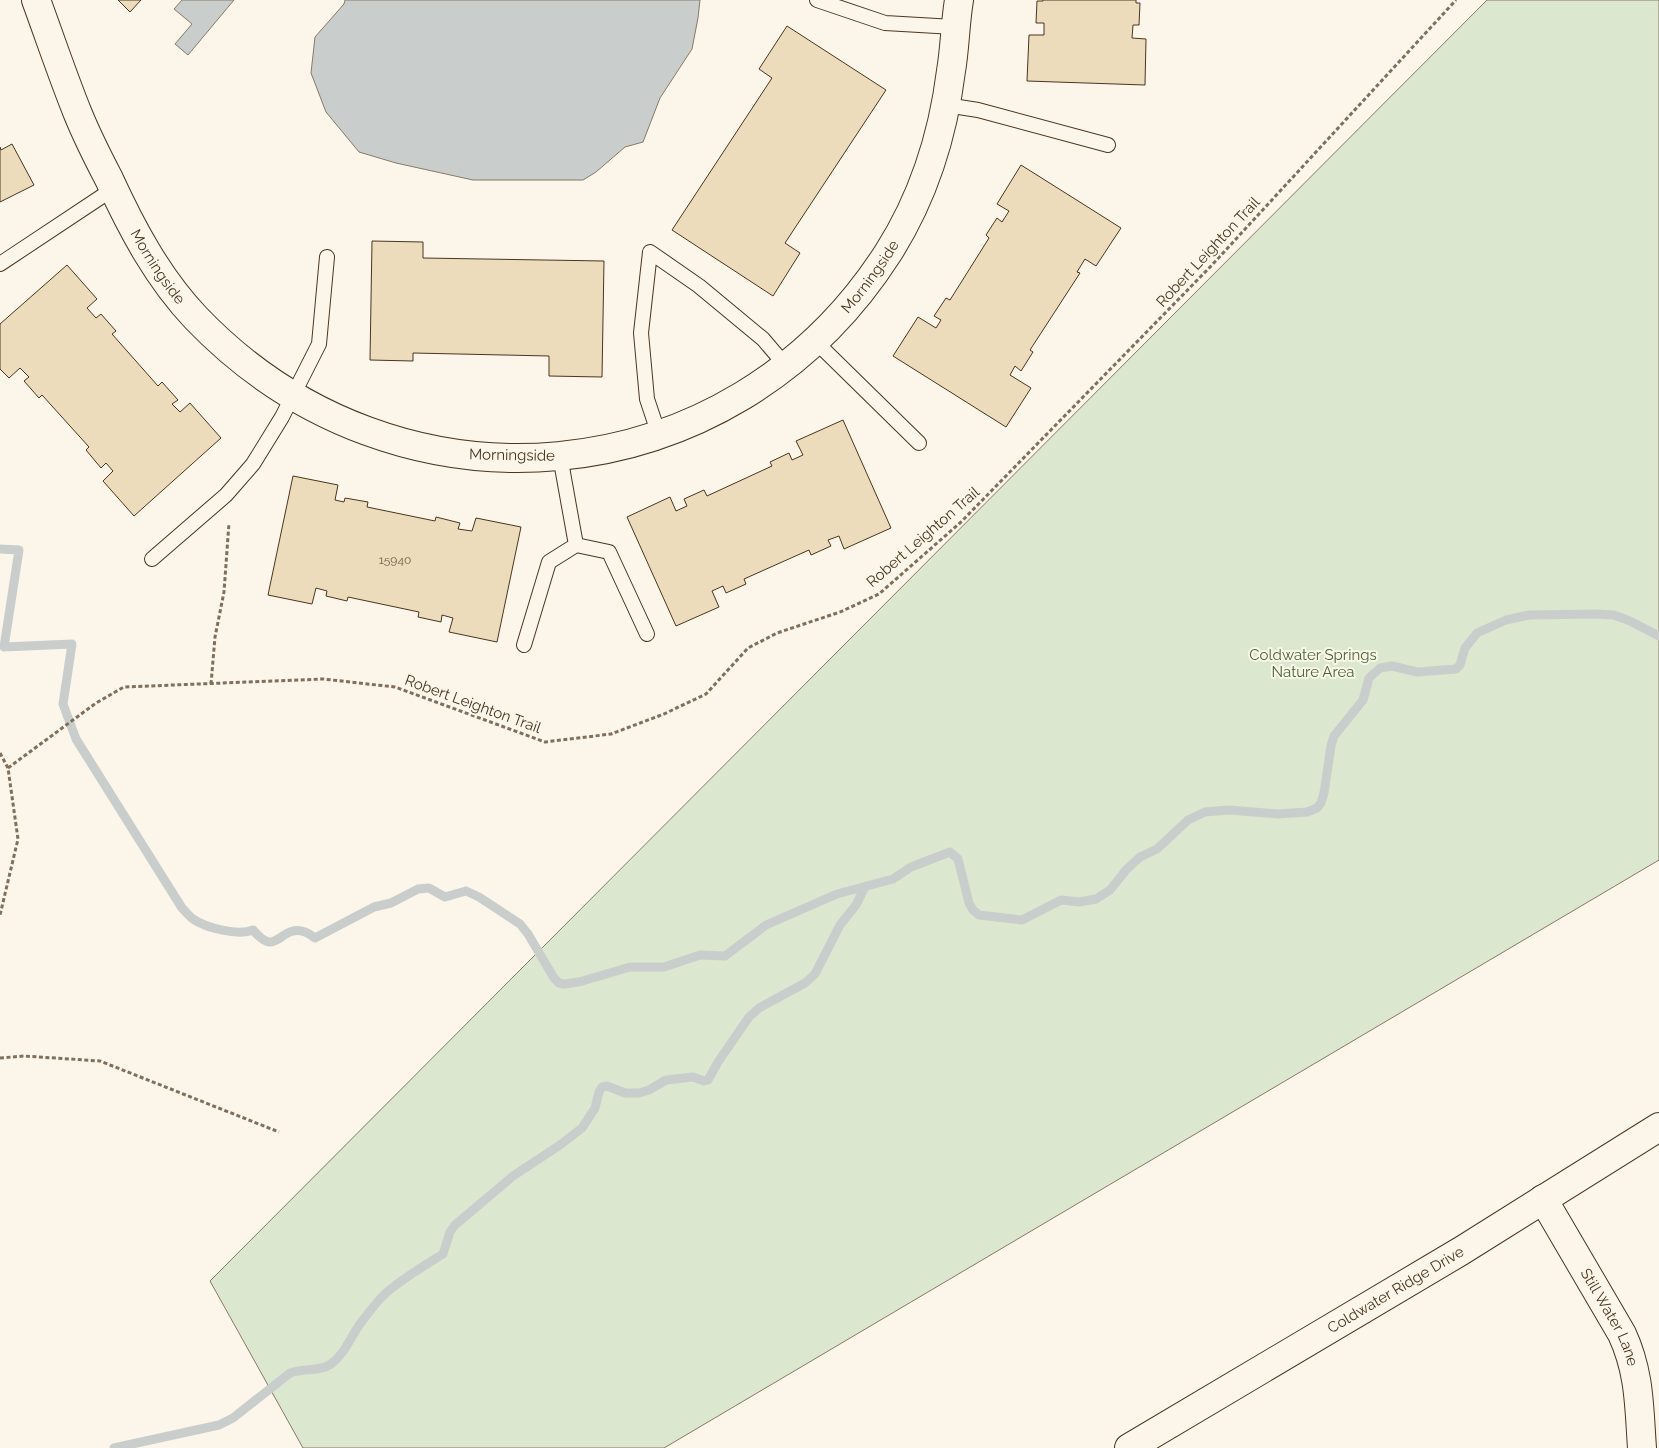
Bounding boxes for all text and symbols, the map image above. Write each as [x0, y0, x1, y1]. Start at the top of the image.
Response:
street label: Robert Leighton Trail [1152, 193, 1264, 311]
street label: Morningside [127, 226, 189, 308]
street label: Morningside [838, 237, 903, 317]
street label: Morningside [469, 445, 555, 465]
street label: Robert Leighton Trail [863, 482, 984, 591]
house number: 15940 [379, 553, 411, 567]
park label: Coldwater Springs Nature Area [1249, 646, 1377, 681]
street label: Robert Leighton Trail [402, 671, 544, 737]
street label: Coldwater Ridge Drive [1324, 1242, 1467, 1337]
street label: Still Water Lane [1577, 1265, 1642, 1368]

